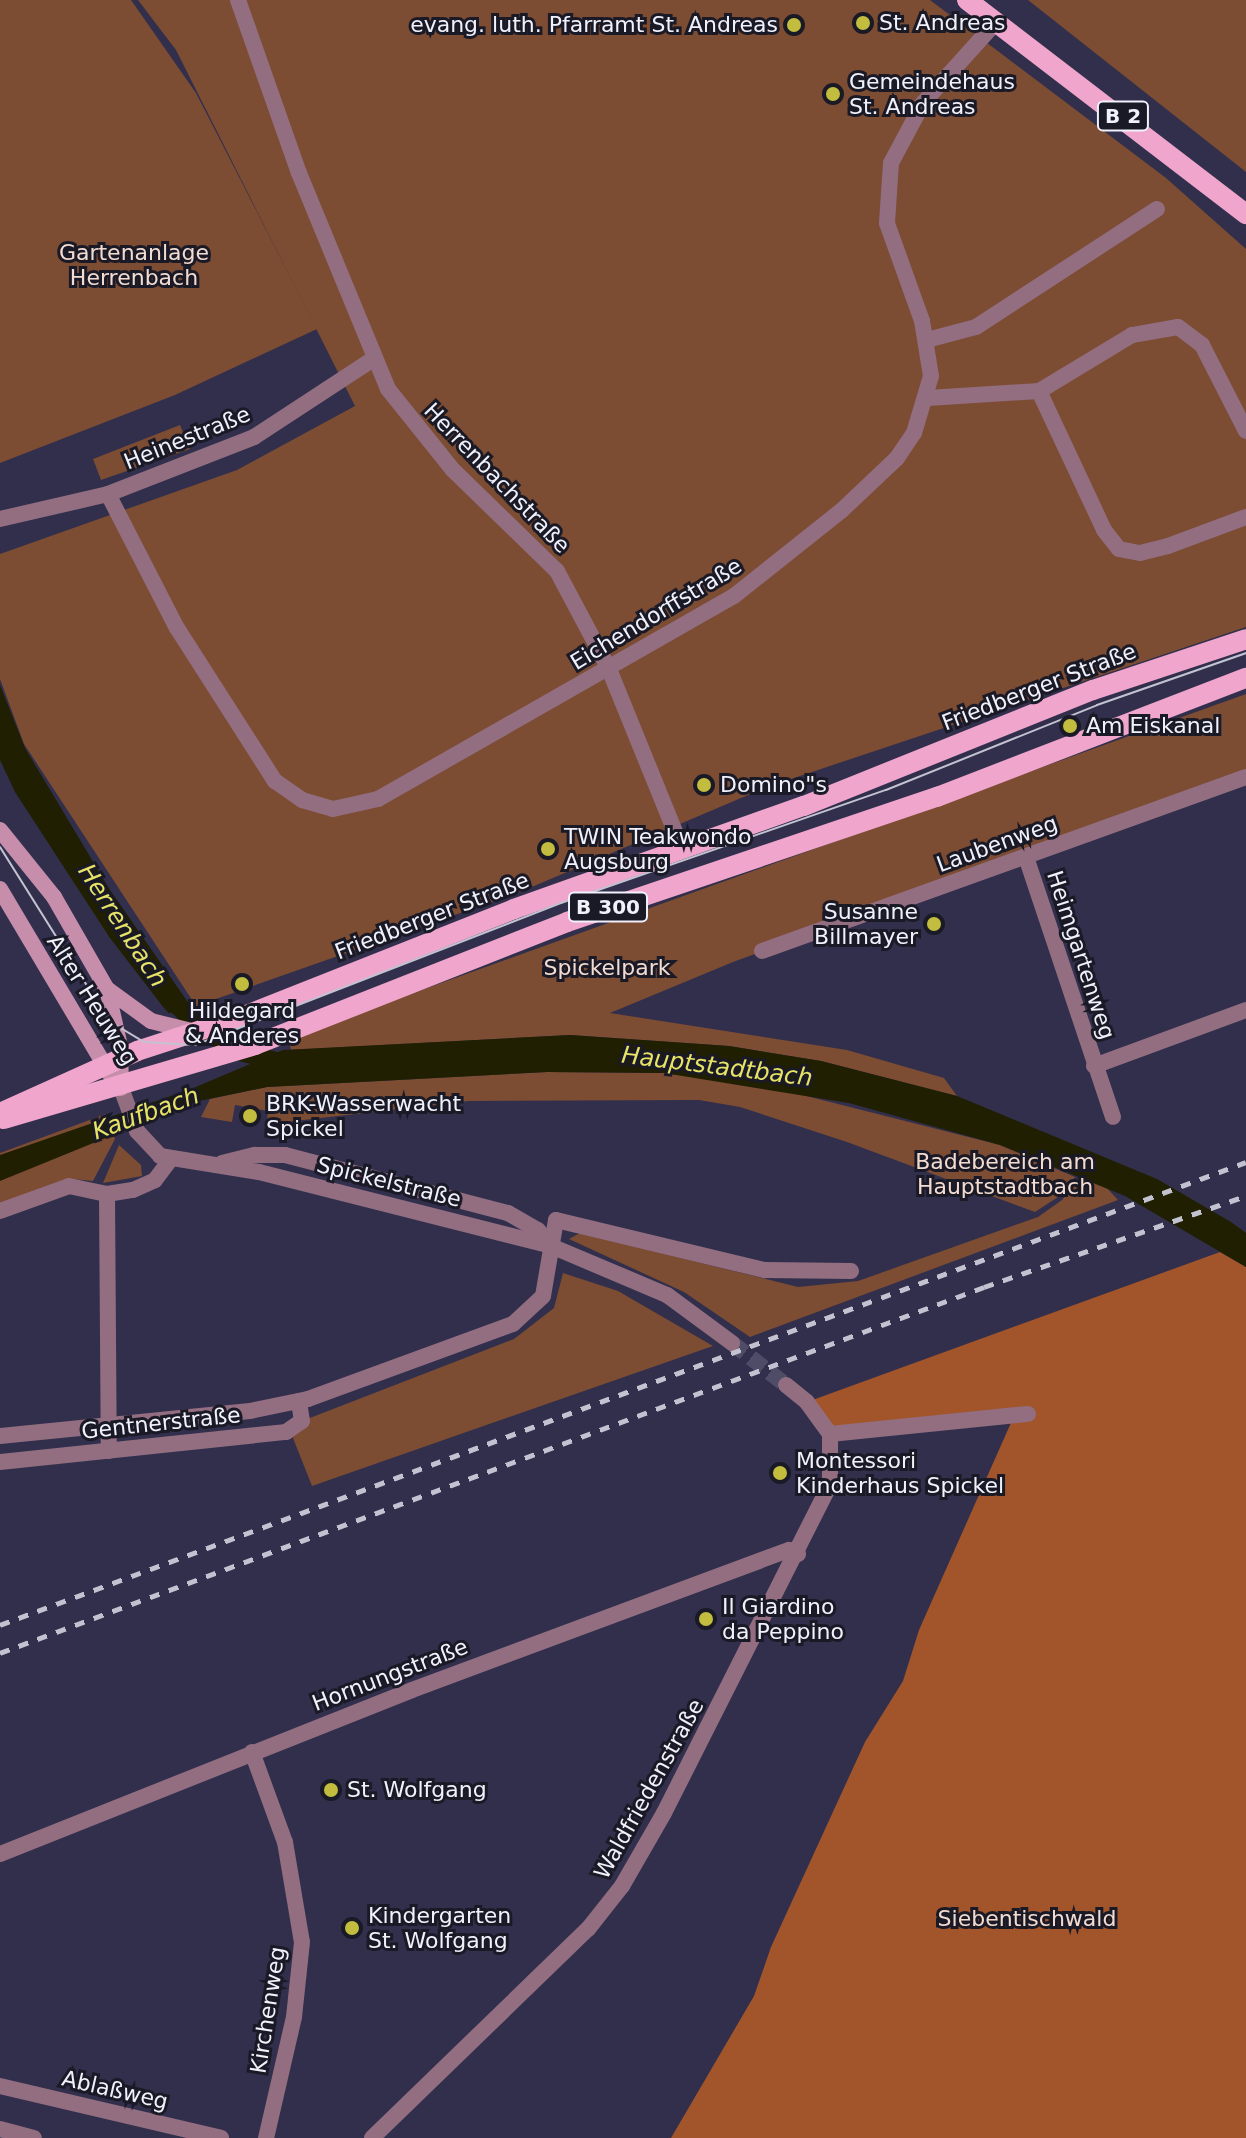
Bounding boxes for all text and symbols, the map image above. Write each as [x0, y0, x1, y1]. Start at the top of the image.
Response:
place label: St. Andreas [879, 10, 1006, 36]
place label: evang. luth. Pfarramt St. Andreas [410, 12, 778, 38]
marker: St. Andreas [854, 14, 872, 32]
marker: evang. luth. Pfarramt St. Andreas [785, 16, 803, 34]
place label: Gemeindehaus St. Andreas [849, 68, 1015, 120]
marker: Gemeindehaus St. Andreas [824, 85, 842, 103]
road number: B 2 [1095, 100, 1151, 132]
park label: Gartenanlage Herrenbach [59, 239, 209, 290]
street label: Herrenbachstraße [419, 398, 575, 558]
street label: Heinestraße [120, 401, 254, 475]
street label: Eichendorffstraße [566, 552, 746, 676]
street label: Friedberger Straße [938, 638, 1140, 736]
place label: Am Eiskanal [1086, 713, 1220, 739]
marker: Am Eiskanal [1061, 717, 1079, 735]
place label: Domino"s [720, 772, 827, 798]
marker: Domino"s [695, 776, 713, 794]
street label: Laubenweg [933, 810, 1061, 878]
place label: TWIN Teakwondo Augsburg [564, 823, 751, 874]
marker: TWIN Teakwondo Augsburg [539, 840, 557, 858]
water label: Herrenbach [72, 859, 172, 993]
street label: Friedberger Straße [331, 867, 533, 965]
street label: Heimgartenweg [1041, 867, 1121, 1043]
road number: B 300 [568, 891, 648, 923]
place label: Susanne Billmayer [814, 898, 918, 950]
marker: Susanne Billmayer [925, 915, 943, 933]
street label: Alter Heuweg [41, 930, 143, 1070]
park label: Spickelpark [544, 955, 670, 981]
marker: Hildegard & Anderes [233, 975, 251, 993]
place label: Hildegard & Anderes [185, 997, 299, 1048]
water label: Hauptstadtbach [620, 1041, 814, 1093]
water label: Kaufbach [89, 1081, 203, 1147]
place label: BRK-Wasserwacht Spickel [266, 1090, 461, 1142]
marker: BRK-Wasserwacht Spickel [241, 1107, 259, 1125]
park label: Badebereich am Hauptstadtbach [915, 1148, 1095, 1200]
street label: Spickelstraße [314, 1151, 464, 1213]
street label: Gentnerstraße [80, 1402, 242, 1444]
place label: Montessori Kinderhaus Spickel [796, 1447, 1004, 1498]
marker: Montessori Kinderhaus Spickel [771, 1464, 789, 1482]
place label: Il Giardino da Peppino [722, 1593, 844, 1644]
marker: Il Giardino da Peppino [697, 1610, 715, 1628]
street label: Hornungstraße [308, 1633, 472, 1717]
street label: Waldfriedenstraße [589, 1694, 709, 1884]
place label: St. Wolfgang [347, 1777, 487, 1803]
marker: St. Wolfgang [322, 1781, 340, 1799]
place label: Kindergarten St. Wolfgang [368, 1902, 511, 1954]
park label: Siebentischwald [938, 1906, 1116, 1932]
marker: Kindergarten St. Wolfgang [343, 1919, 361, 1937]
street label: Kirchenweg [245, 1945, 291, 2075]
street label: Ablaßweg [59, 2065, 171, 2115]

